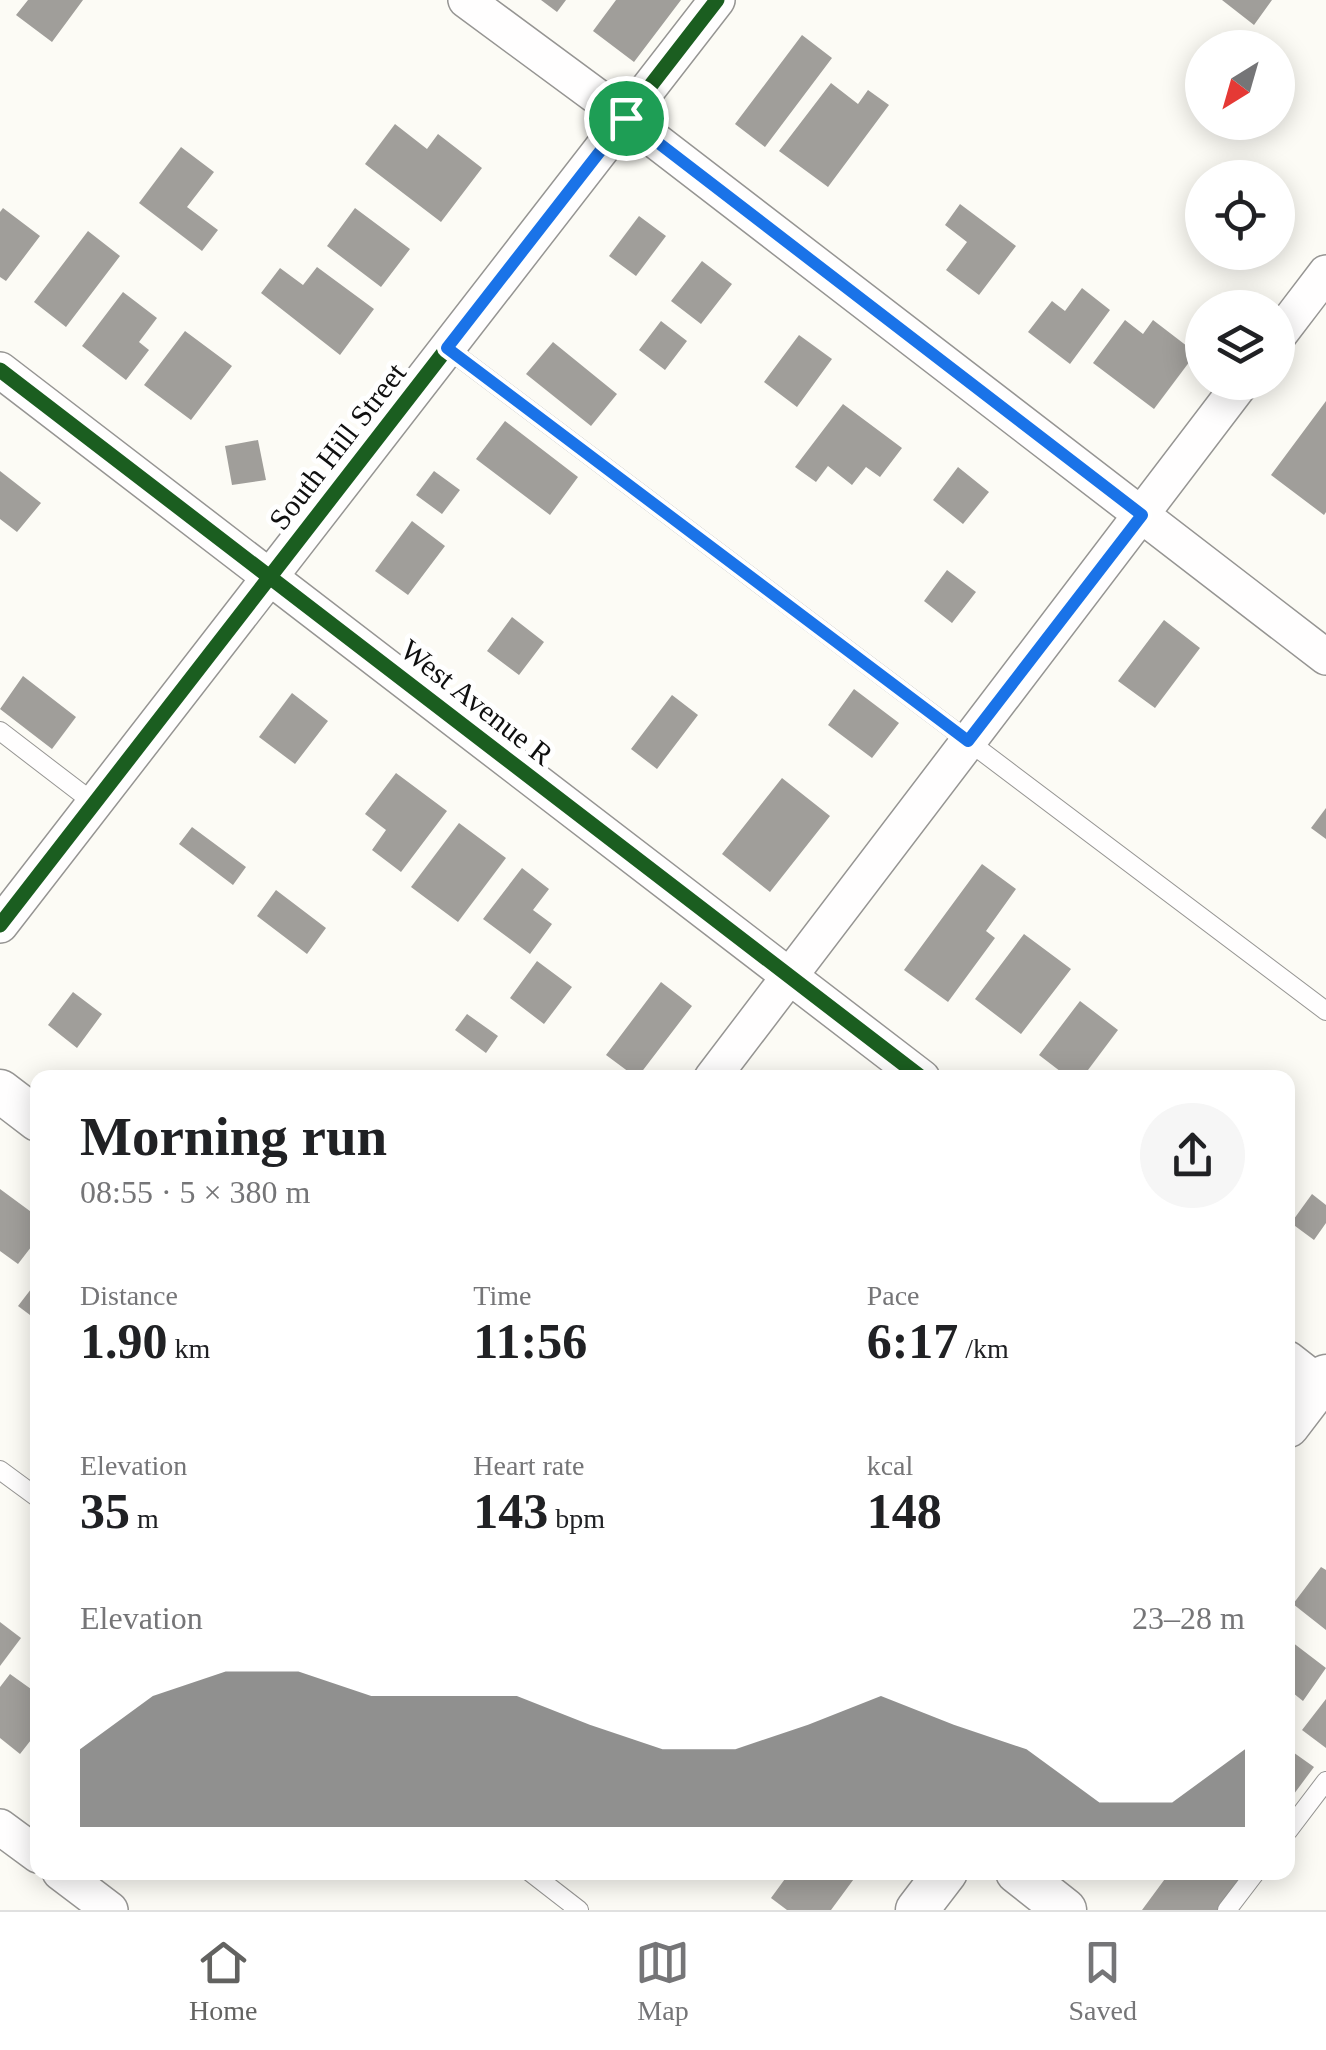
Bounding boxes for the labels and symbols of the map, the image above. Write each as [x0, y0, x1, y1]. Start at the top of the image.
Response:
north arrow [1185, 30, 1295, 140]
pin [584, 76, 669, 161]
street label: South Hill Street [262, 356, 412, 536]
street label: West Avenue R [394, 632, 560, 772]

